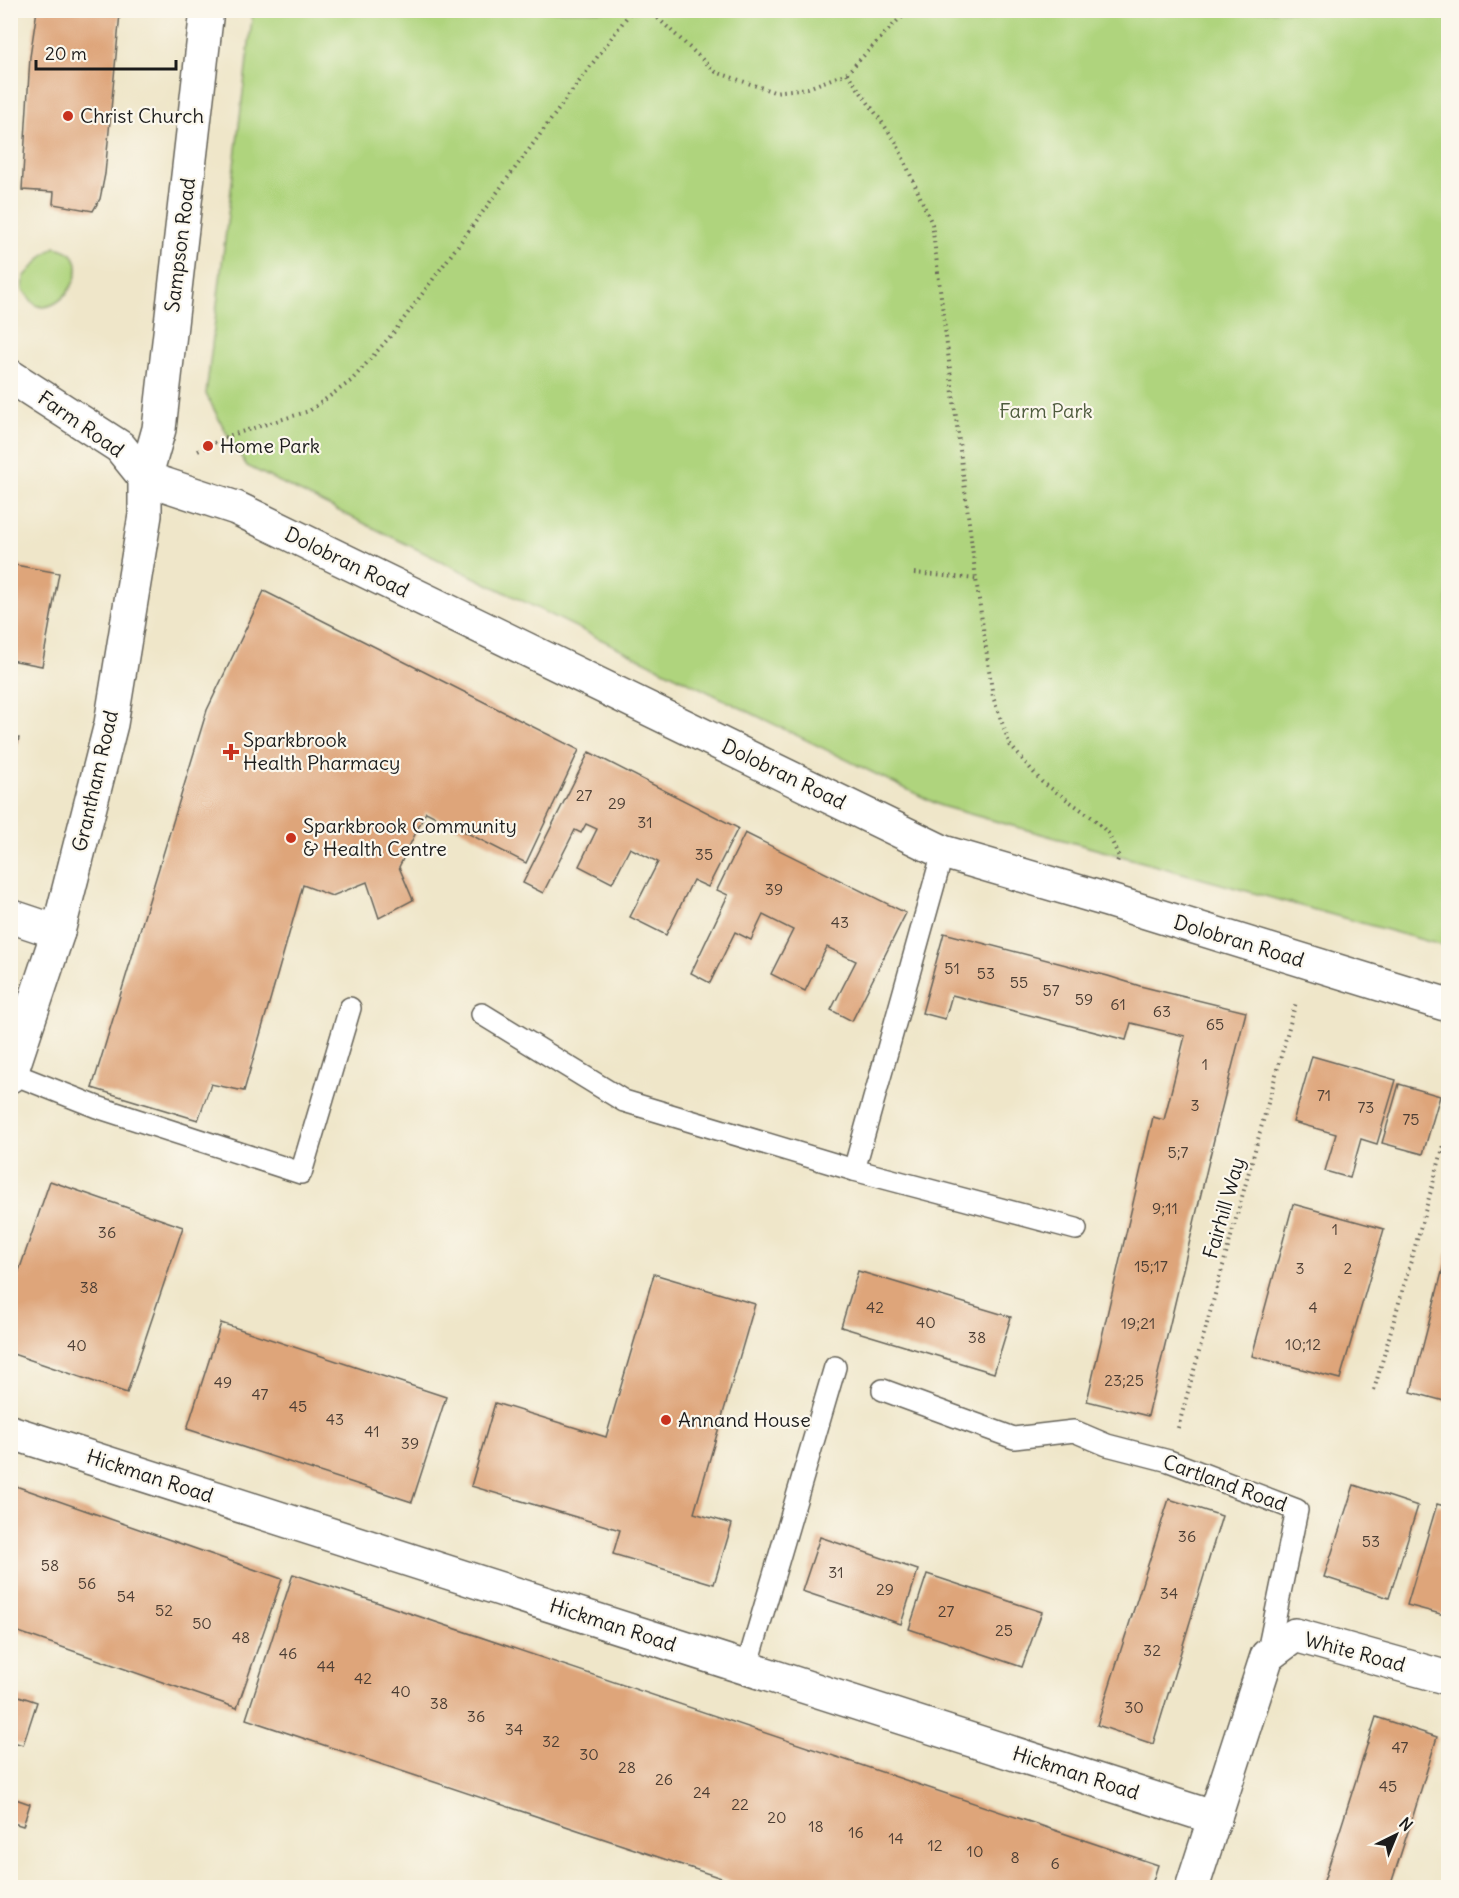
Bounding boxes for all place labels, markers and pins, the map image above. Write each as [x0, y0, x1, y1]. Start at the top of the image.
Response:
place label: Christ Church [80, 103, 204, 128]
marker: Christ Church [61, 109, 75, 123]
place label: Home Park [220, 433, 320, 458]
marker: Home Park [201, 439, 215, 453]
place label: Sparkbrook Health Pharmacy [243, 727, 400, 775]
marker: Sparkbrook Health Pharmacy [224, 745, 238, 759]
place label: Sparkbrook Community & Health Centre [303, 813, 517, 861]
marker: Sparkbrook Community & Health Centre [284, 831, 298, 845]
place label: Annand House [678, 1407, 811, 1432]
marker: Annand House [659, 1413, 673, 1427]

